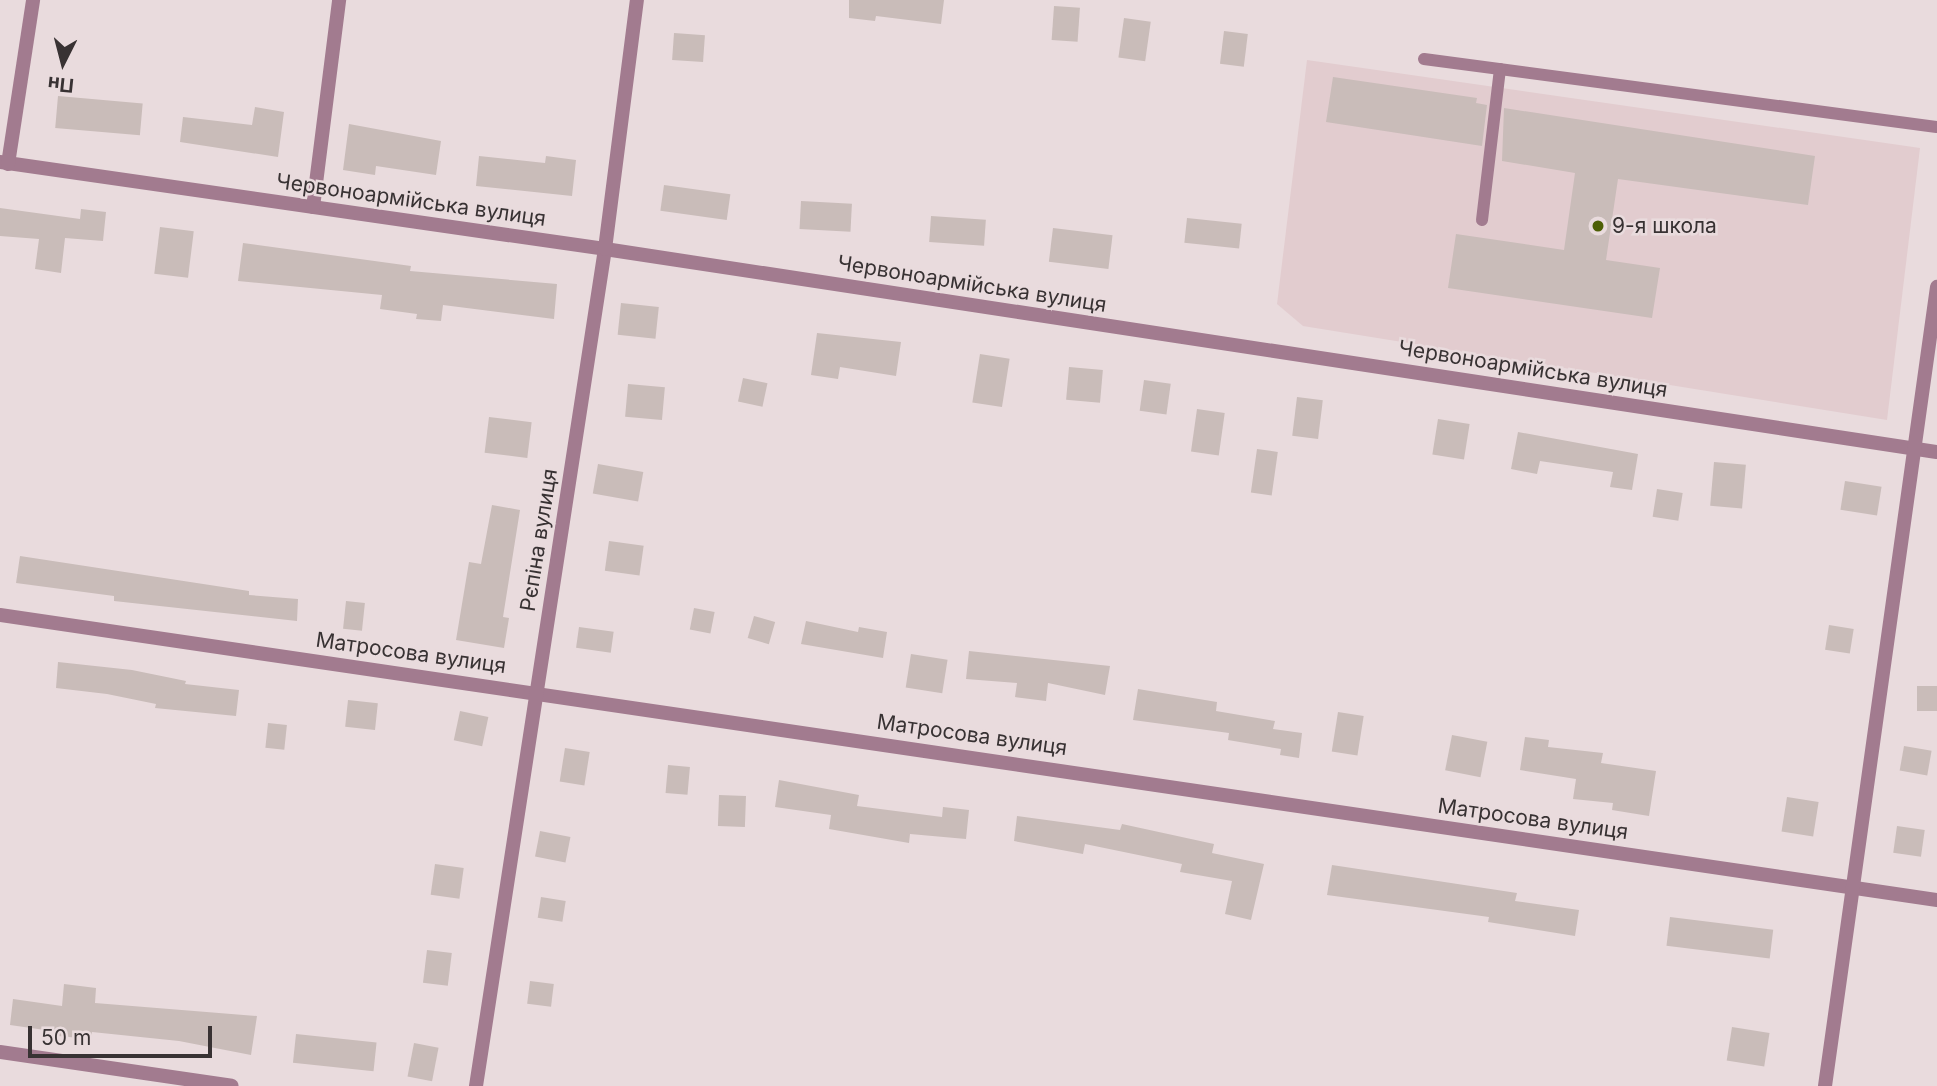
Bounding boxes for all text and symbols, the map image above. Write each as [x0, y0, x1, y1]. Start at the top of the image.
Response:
north arrow [28, 28, 98, 98]
text: Пн [47, 72, 75, 97]
street label: Червоноармійська вулиця [275, 169, 547, 231]
place label: 9-я школа [1612, 213, 1717, 239]
marker: 9-я школа [1590, 218, 1606, 234]
street label: Червоноармійська вулиця [836, 250, 1108, 318]
street label: Червоноармійська вулиця [1397, 335, 1669, 403]
street label: Рєпіна вулиця [515, 467, 563, 613]
street label: Матросова вулиця [314, 627, 508, 679]
street label: Матросова вулиця [875, 709, 1069, 761]
street label: Матросова вулиця [1436, 793, 1630, 845]
scale bar [32, 1012, 215, 1056]
text: 50 m [41, 1025, 91, 1050]

